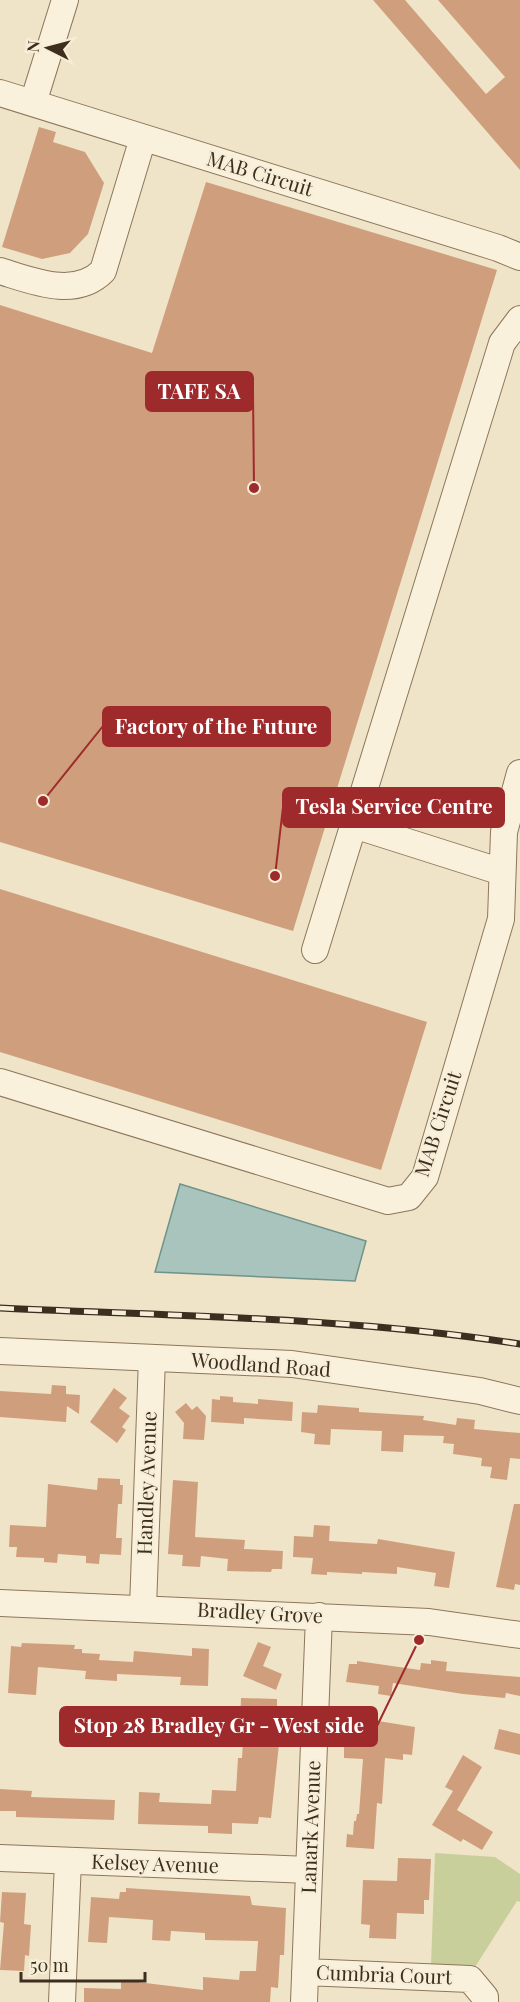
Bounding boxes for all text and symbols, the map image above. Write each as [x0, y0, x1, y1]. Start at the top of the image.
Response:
north arrow [18, 18, 78, 78]
text: N [22, 39, 44, 53]
street label: MAB Circuit [204, 144, 318, 202]
callout: TAFE SA [146, 372, 253, 411]
text: TAFE SA [157, 376, 242, 404]
callout: Factory of the Future [103, 707, 330, 746]
text: Factory of the Future [115, 711, 317, 739]
callout: Tesla Service Centre [283, 788, 504, 827]
text: Tesla Service Centre [295, 791, 493, 819]
street label: MAB Circuit [407, 1066, 467, 1180]
street label: Woodland Road [189, 1345, 332, 1382]
street label: Handley Avenue [129, 1411, 162, 1555]
street label: Bradley Grove [196, 1595, 324, 1628]
callout: Stop 28 Bradley Gr - West side [60, 1707, 377, 1746]
text: Stop 28 Bradley Gr - West side [74, 1710, 364, 1738]
street label: Lanark Avenue [294, 1760, 325, 1894]
street label: Kelsey Avenue [91, 1847, 219, 1878]
scale bar [21, 1945, 146, 1983]
text: 50 m [30, 1953, 69, 1977]
street label: Cumbria Court [316, 1958, 453, 1989]

